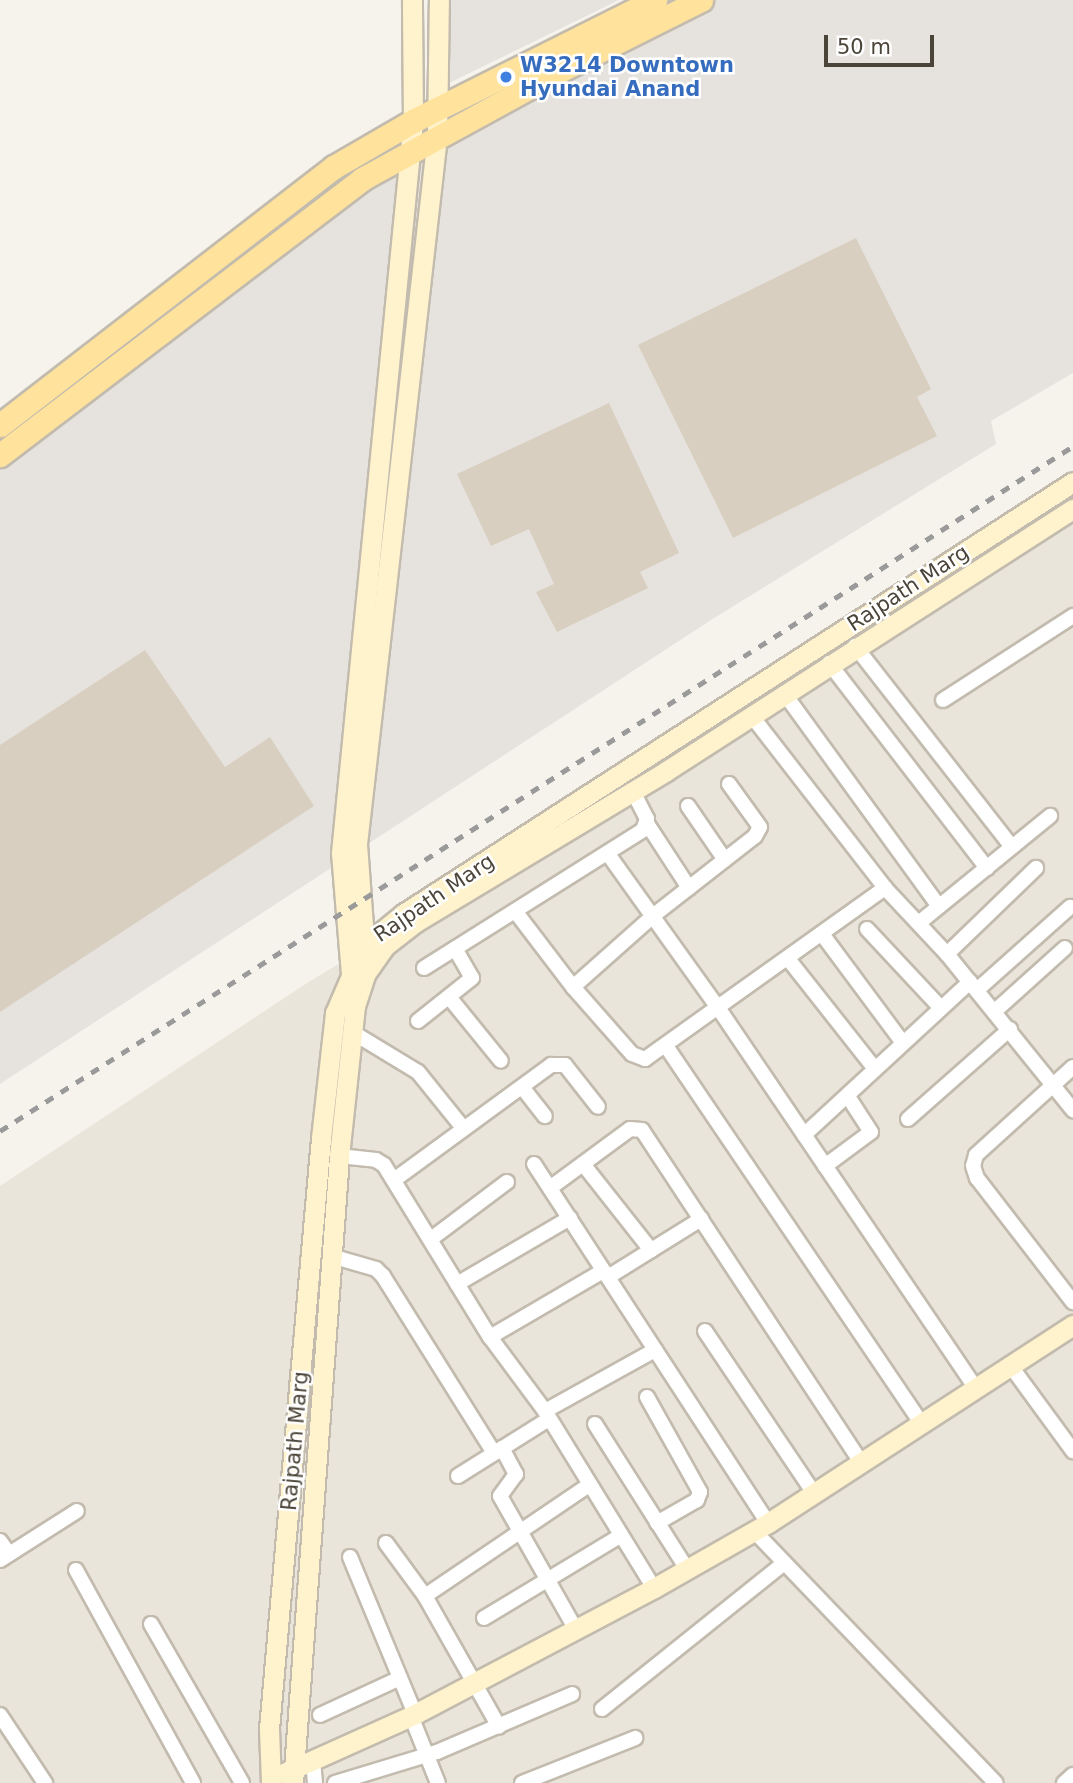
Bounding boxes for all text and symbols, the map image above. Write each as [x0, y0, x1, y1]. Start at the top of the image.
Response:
scale bar [828, 21, 938, 65]
text: 50 m [837, 35, 891, 59]
place label: W3214 Downtown Hyundai Anand [520, 52, 734, 102]
marker: W3214 Downtown Hyundai Anand [498, 69, 514, 85]
street label: Rajpath Marg [843, 539, 973, 637]
street label: Rajpath Marg [369, 848, 499, 948]
street label: Rajpath Marg [276, 1370, 314, 1512]

